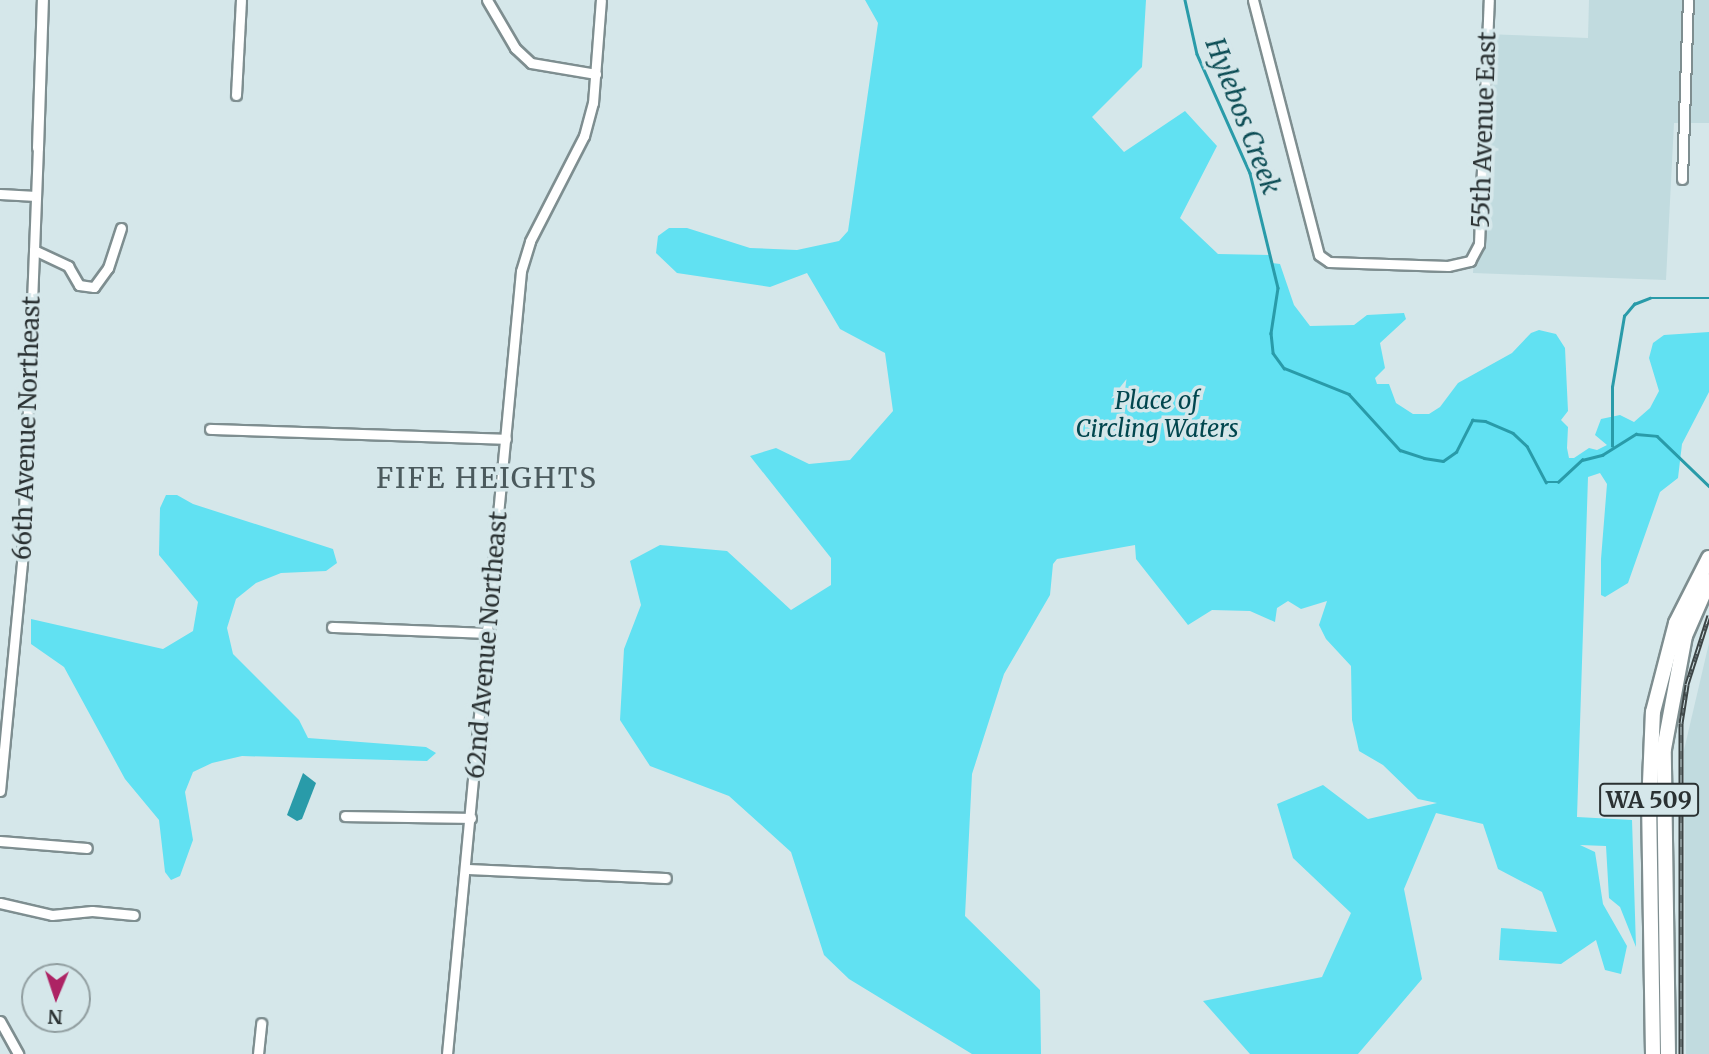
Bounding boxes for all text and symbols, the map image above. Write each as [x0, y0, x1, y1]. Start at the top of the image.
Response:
street label: 55th Avenue East [1466, 31, 1502, 229]
water label: Hylebos Creek [1199, 34, 1287, 198]
street label: 66th Avenue Northeast [8, 296, 46, 560]
park label: Place of Circling Waters [1075, 387, 1239, 443]
district label: FIFE HEIGHTS [378, 461, 596, 495]
street label: 62nd Avenue Northeast [461, 510, 513, 780]
road number: WA 509 [1598, 780, 1700, 820]
north arrow [21, 963, 91, 1033]
text: N [47, 1005, 63, 1029]

